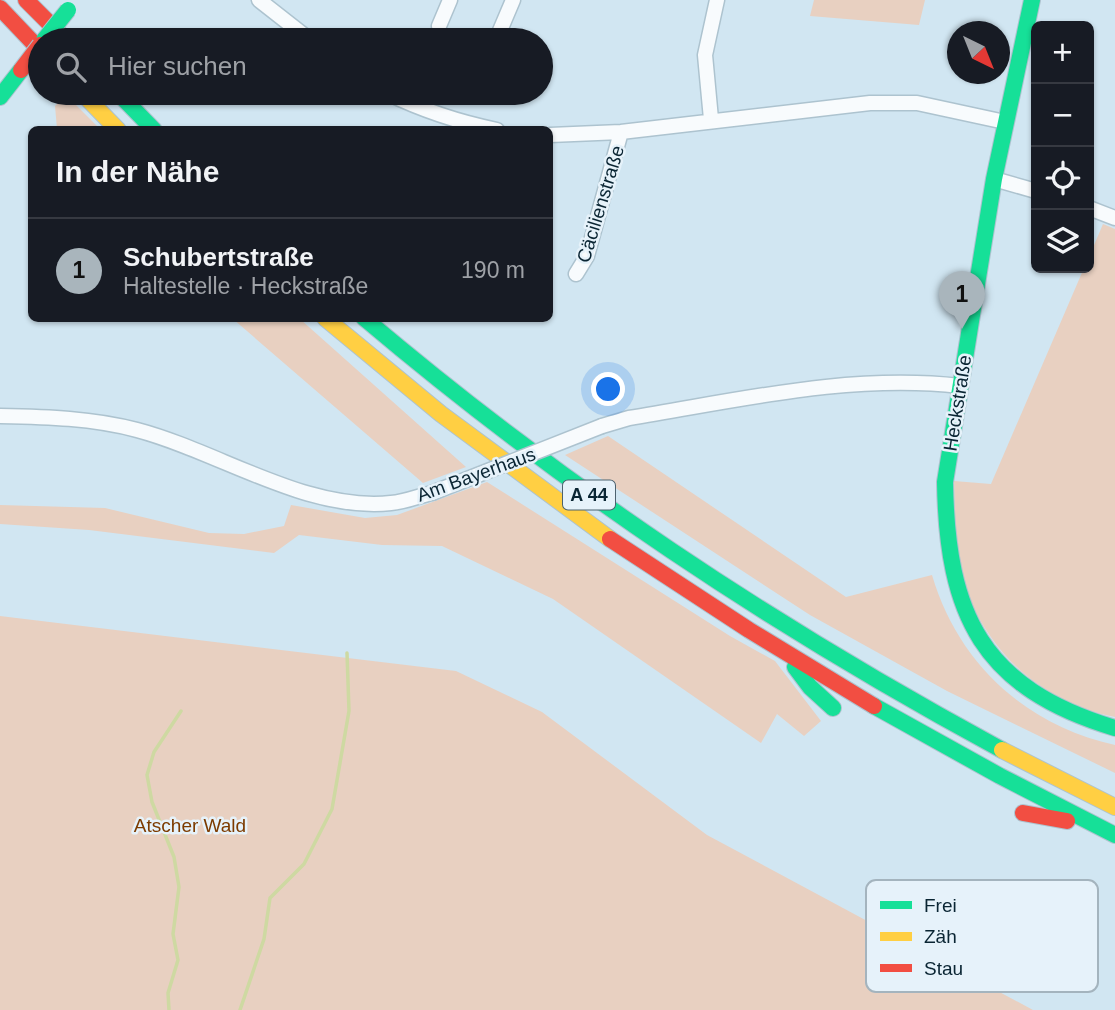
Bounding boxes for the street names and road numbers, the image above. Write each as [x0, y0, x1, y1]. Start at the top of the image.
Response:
street label: Cäcilienstraße [573, 143, 628, 265]
street label: Heckstraße [940, 353, 975, 453]
street label: Am Bayerhaus [414, 443, 538, 506]
road number: A 44 [563, 480, 615, 509]

